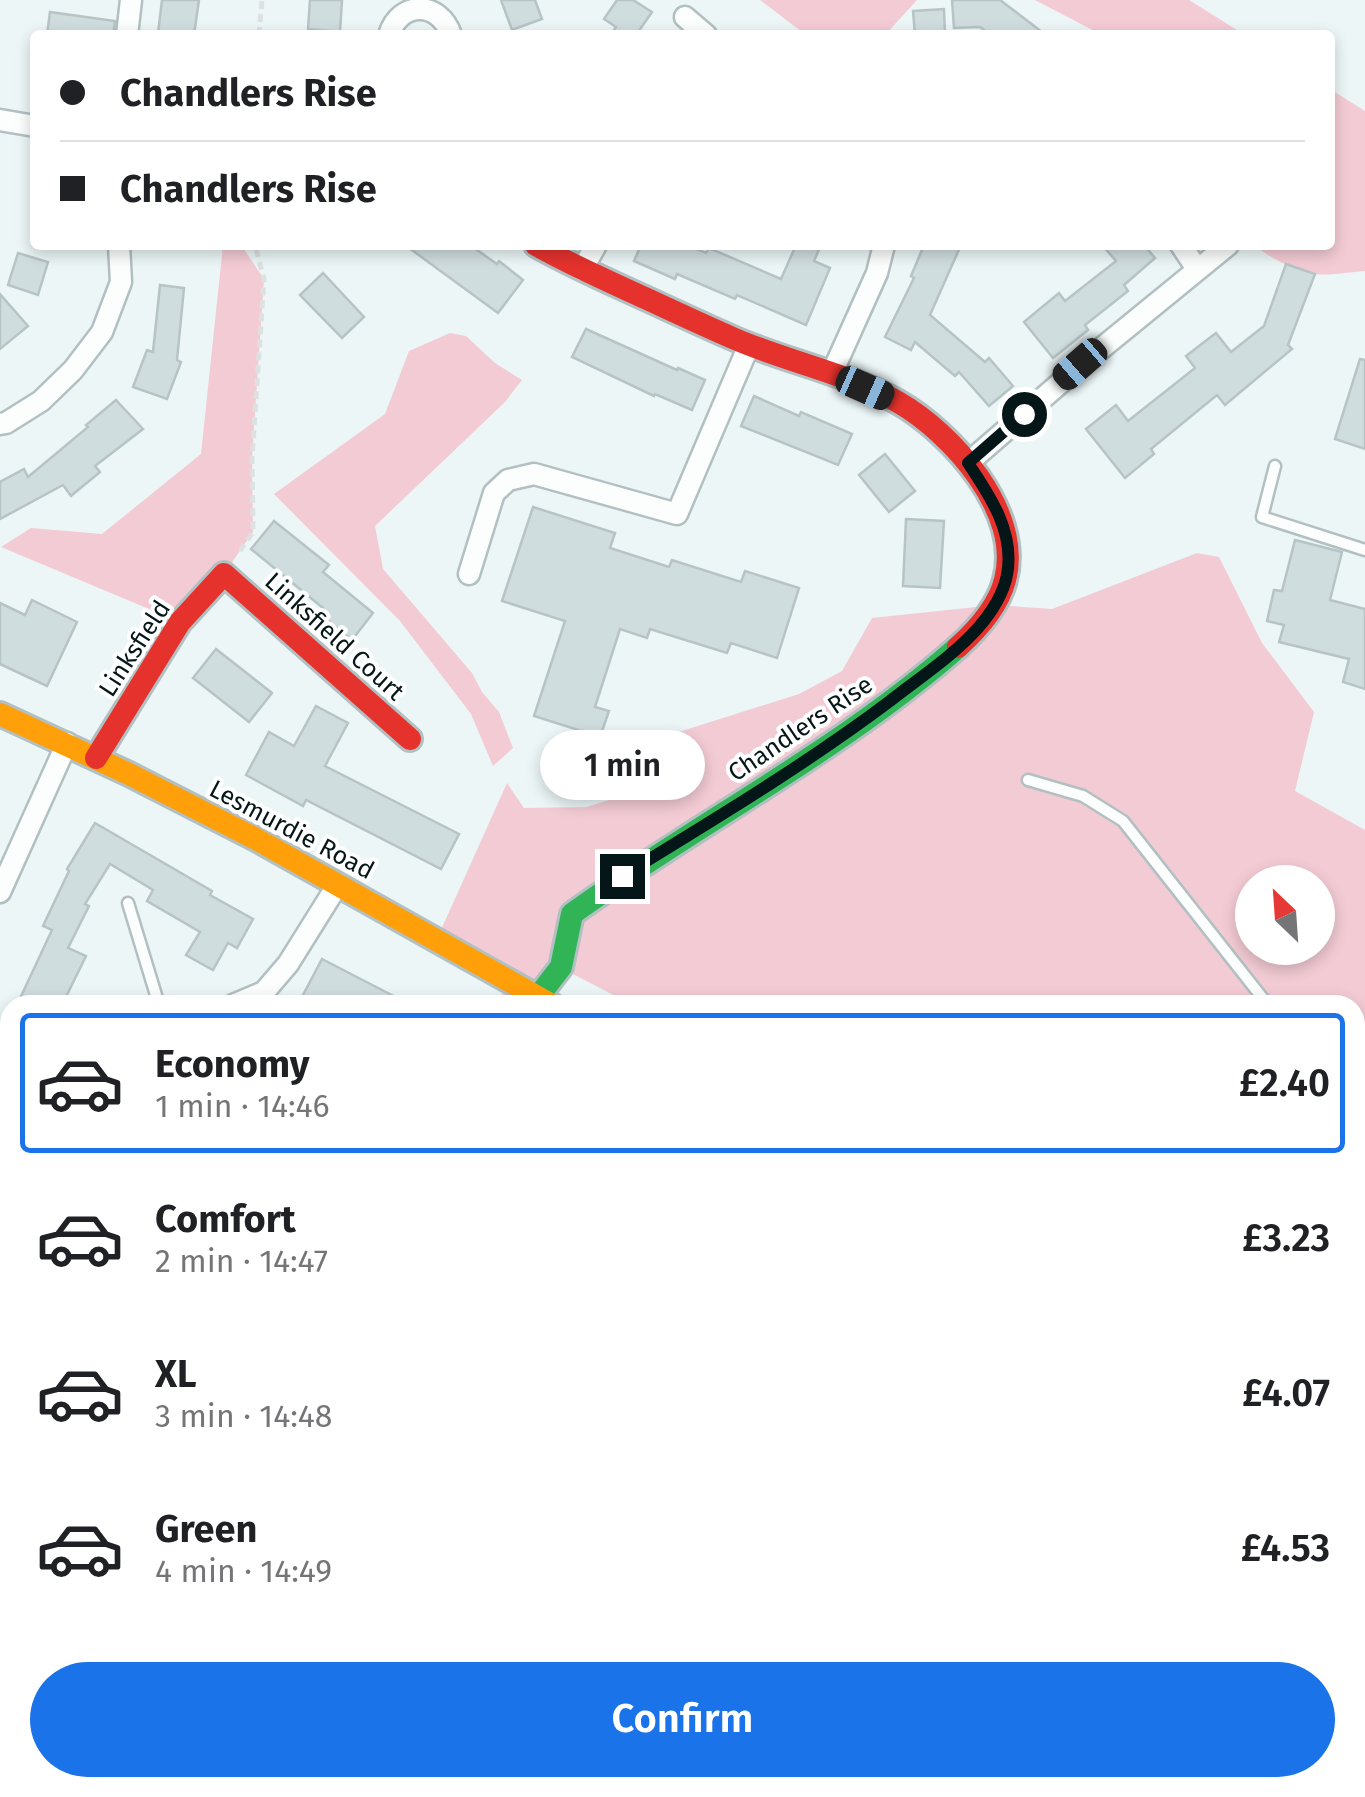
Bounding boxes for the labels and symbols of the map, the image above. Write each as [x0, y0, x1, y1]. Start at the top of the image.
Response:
car [1048, 333, 1112, 395]
car [831, 362, 899, 414]
route start [1002, 392, 1047, 437]
street label: Linksfield Court [259, 567, 411, 708]
street label: Linksfield [93, 595, 177, 702]
street label: Chandlers Rise [723, 670, 878, 788]
callout: 1 min [540, 731, 704, 801]
street label: Lesmurdie Road [204, 774, 379, 886]
route end [600, 854, 645, 899]
north arrow [1235, 865, 1335, 965]

